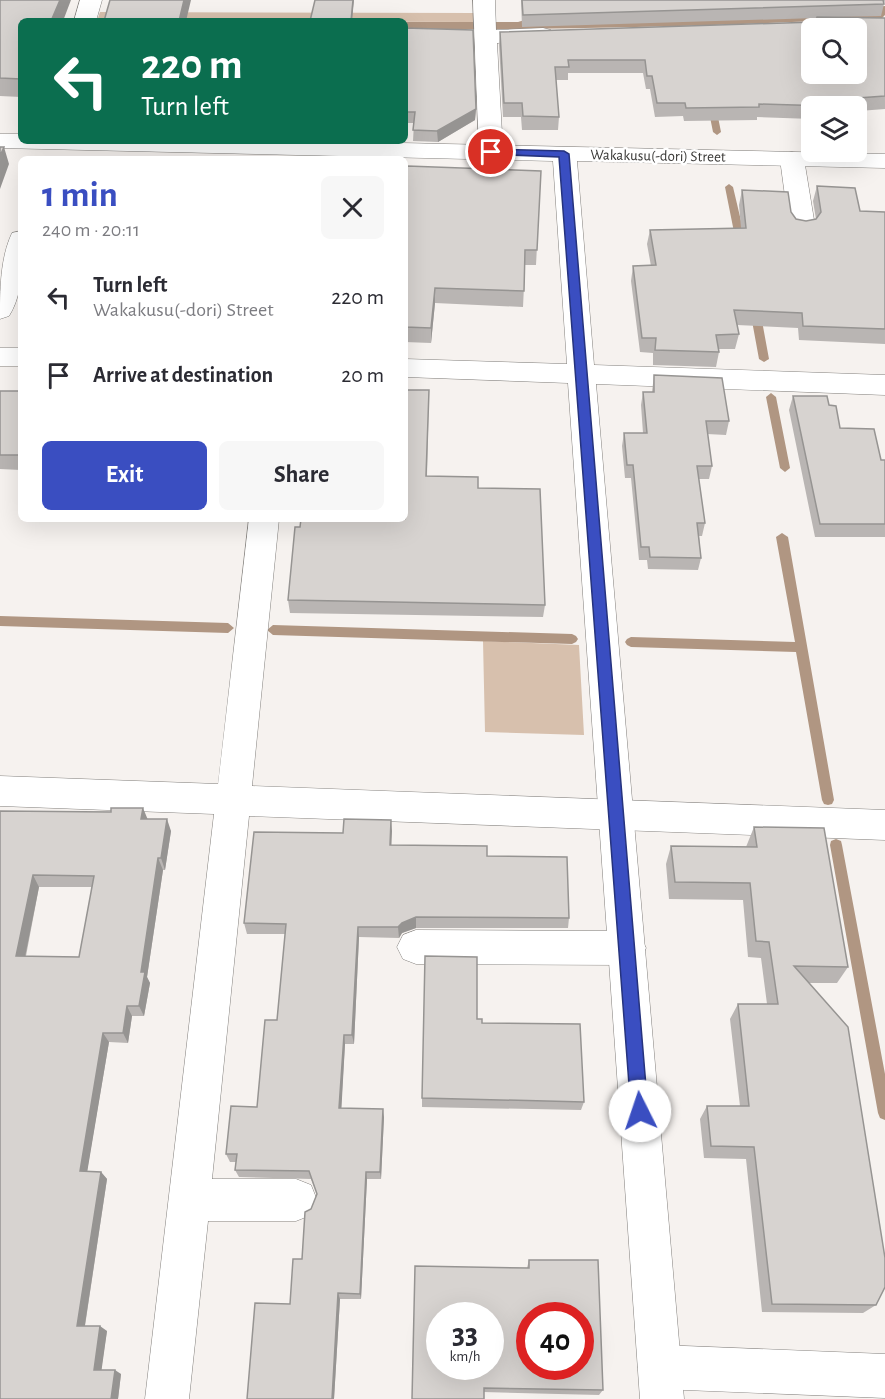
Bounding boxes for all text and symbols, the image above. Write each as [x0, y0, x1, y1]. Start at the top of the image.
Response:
map controls [801, 18, 867, 162]
button: search [801, 18, 867, 84]
icon: left [42, 42, 120, 120]
text: 220 m [141, 44, 243, 86]
text: Turn left [141, 93, 229, 120]
button: layers [801, 96, 867, 162]
pin [465, 126, 516, 177]
icon: arrive [474, 135, 507, 168]
street label: Wakakusu(-dori) Street [590, 147, 726, 165]
button: close [321, 176, 384, 239]
text: 1 min [42, 177, 118, 213]
text: 240 m · 20:11 [42, 220, 140, 240]
text: Turn left [93, 274, 167, 296]
icon: left [42, 281, 75, 314]
text: 220 m [331, 286, 384, 308]
text: Wakakusu(-dori) Street [93, 300, 274, 320]
icon: arrive [42, 359, 75, 392]
text: Arrive at destination [93, 364, 273, 386]
text: 20 m [341, 364, 384, 386]
button: Exit [42, 441, 207, 510]
button: Share [219, 441, 384, 510]
position arrow [608, 1079, 672, 1143]
speed limit sign: 40 [516, 1302, 594, 1380]
text: 33 [452, 1319, 478, 1349]
text: km/h [450, 1349, 480, 1364]

